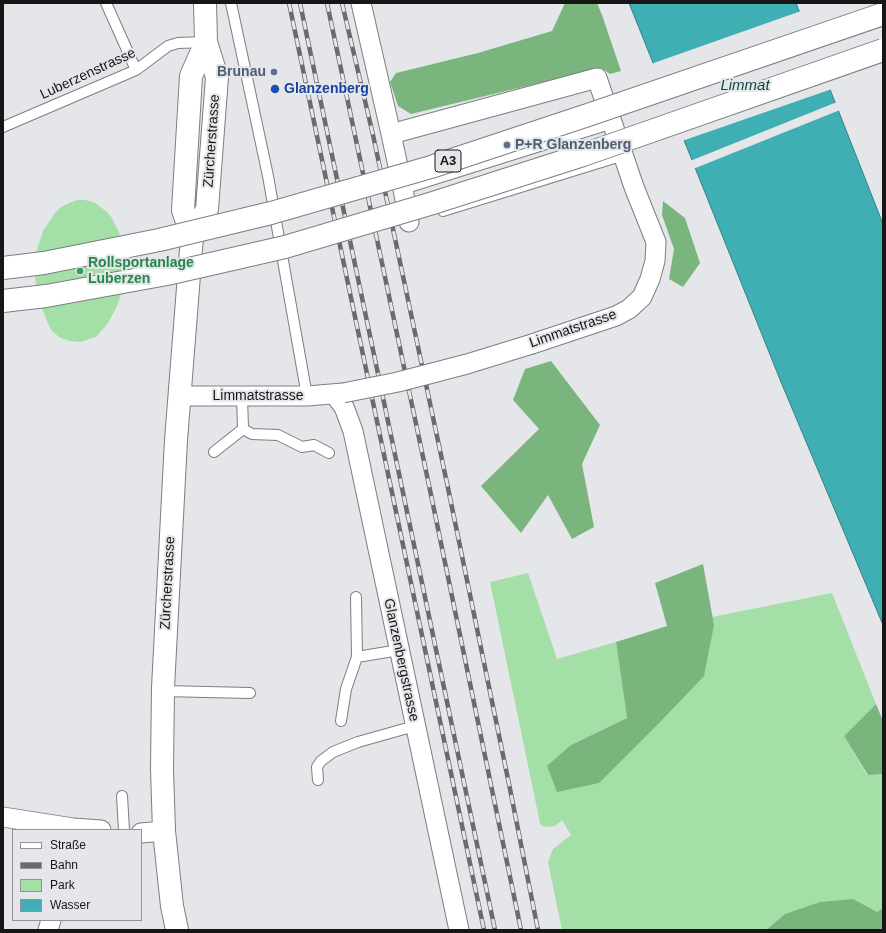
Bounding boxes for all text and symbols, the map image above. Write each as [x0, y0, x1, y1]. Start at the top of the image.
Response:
street label: Luberzenstrasse [38, 45, 138, 103]
place label: Brunau [217, 64, 266, 80]
marker: Brunau [269, 67, 279, 77]
water label: Limmat [720, 77, 770, 95]
place label: Glanzenberg [284, 81, 369, 97]
marker: Glanzenberg [269, 83, 281, 95]
street label: Zürcherstrasse [200, 94, 224, 188]
place label: P+R Glanzenberg [515, 137, 631, 153]
marker: P+R Glanzenberg [502, 140, 512, 150]
road number: A3 [435, 150, 461, 172]
place label: Rollsportanlage Luberzen [88, 255, 194, 288]
marker: Rollsportanlage Luberzen [75, 266, 85, 276]
street label: Limmatstrasse [527, 306, 619, 352]
street label: Limmatstrasse [212, 388, 304, 404]
street label: Zürcherstrasse [157, 536, 179, 630]
street label: Glanzenbergstrasse [380, 597, 422, 723]
legend [12, 829, 142, 921]
text: Straße [50, 838, 86, 852]
text: Bahn [50, 858, 78, 872]
text: Park [50, 878, 75, 892]
text: Wasser [50, 898, 90, 912]

